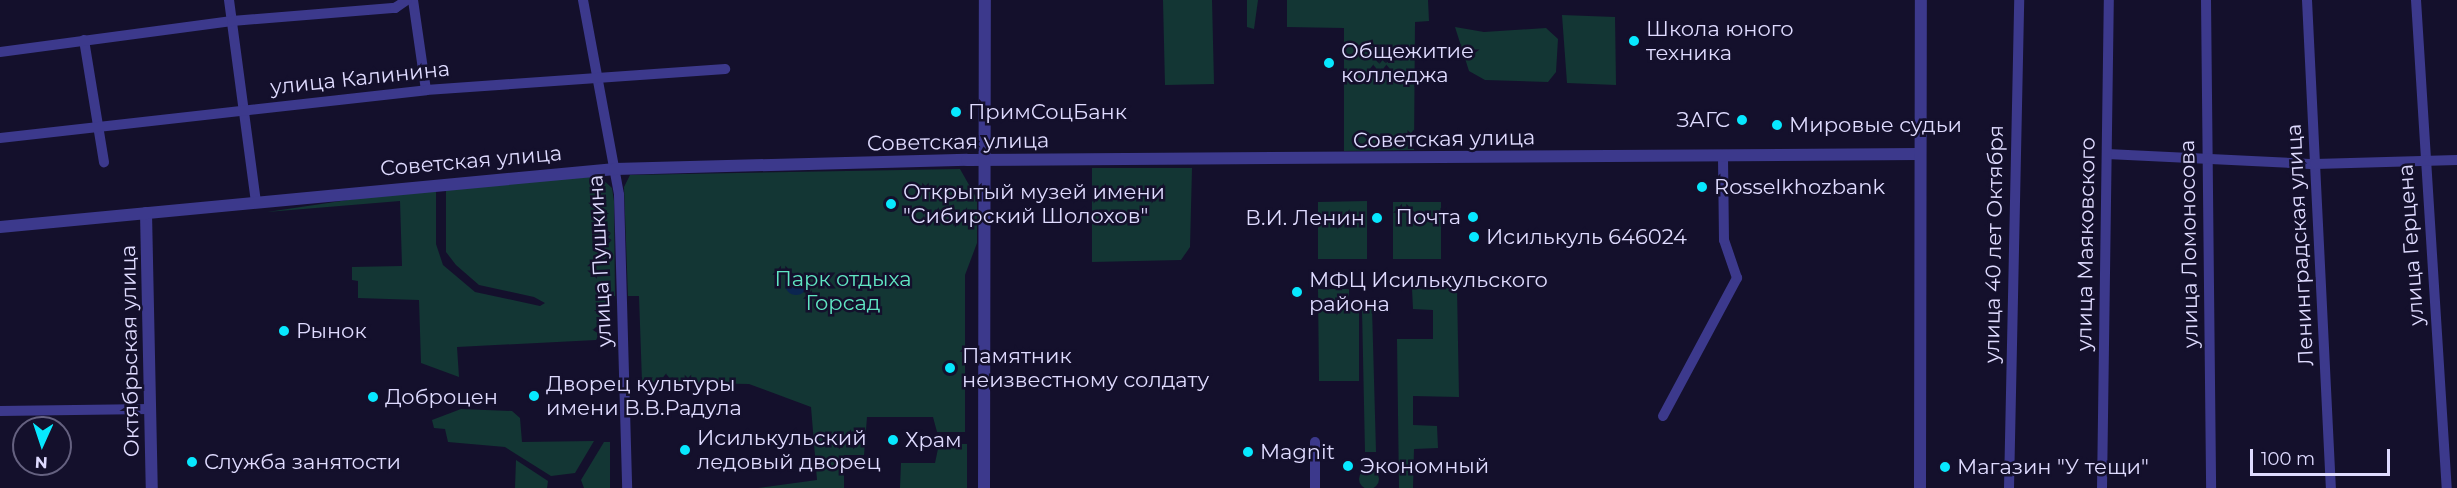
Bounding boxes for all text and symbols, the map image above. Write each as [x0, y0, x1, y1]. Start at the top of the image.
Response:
place label: Школа юного техника [1646, 16, 1794, 66]
marker: Школа юного техника [1627, 34, 1641, 48]
place label: Общежитие колледжа [1341, 38, 1474, 88]
street label: улица Калинина [269, 56, 451, 100]
marker: Общежитие колледжа [1322, 56, 1336, 70]
place label: ПримСоцБанк [968, 99, 1127, 125]
marker: ПримСоцБанк [949, 105, 963, 119]
place label: ЗАГС [1676, 107, 1730, 133]
place label: Мировые судьи [1789, 112, 1962, 138]
marker: ЗАГС [1735, 113, 1749, 127]
marker: Мировые судьи [1770, 118, 1784, 132]
street label: Ленинградская улица [2281, 123, 2319, 367]
street label: Советская улица [1353, 125, 1535, 153]
street label: улица 40 лет Октября [1979, 125, 2009, 363]
street label: Советская улица [867, 128, 1049, 156]
street label: улица Маяковского [2072, 137, 2100, 351]
street label: Советская улица [379, 140, 563, 182]
street label: улица Ломоносова [2175, 140, 2203, 348]
street label: улица Герцена [2393, 163, 2429, 327]
street label: улица Пушкина [583, 174, 617, 348]
place label: Rosselkhozbank [1714, 174, 1885, 200]
place label: Открытый музей имени "Сибирский Шолохов" [903, 179, 1165, 229]
marker: Rosselkhozbank [1695, 180, 1709, 194]
marker: Открытый музей имени "Сибирский Шолохов" [884, 197, 898, 211]
place label: Почта [1396, 204, 1461, 230]
place label: В.И. Ленин [1245, 205, 1365, 231]
marker: Почта [1466, 210, 1480, 224]
marker: В.И. Ленин [1370, 211, 1384, 225]
place label: Исилькуль 646024 [1486, 224, 1687, 250]
marker: Исилькуль 646024 [1467, 230, 1481, 244]
street label: Октябрьская улица [116, 245, 144, 457]
park label: Парк отдыха Горсад [774, 266, 912, 316]
place label: МФЦ Исилькульского района [1309, 267, 1548, 317]
marker: МФЦ Исилькульского района [1290, 285, 1304, 299]
place label: Рынок [296, 318, 367, 344]
marker: Рынок [277, 324, 291, 338]
place label: Памятник неизвестному солдату [962, 343, 1209, 393]
marker: Памятник неизвестному солдату [943, 361, 957, 375]
place label: Дворец культуры имени В.В.Радула [546, 371, 742, 421]
place label: Доброцен [385, 384, 498, 410]
marker: Дворец культуры имени В.В.Радула [527, 389, 541, 403]
marker: Доброцен [366, 390, 380, 404]
north arrow [12, 416, 72, 476]
place label: Исилькульский ледовый дворец [697, 425, 881, 475]
place label: Храм [905, 427, 962, 453]
marker: Храм [886, 433, 900, 447]
scale bar [2253, 437, 2392, 475]
place label: Magnit [1260, 439, 1335, 465]
marker: Исилькульский ледовый дворец [678, 443, 692, 457]
marker: Magnit [1241, 445, 1255, 459]
text: 100 m [2261, 448, 2315, 470]
place label: Служба занятости [204, 449, 401, 475]
text: N [34, 453, 48, 472]
place label: Экономный [1360, 453, 1489, 479]
place label: Магазин "У тещи" [1957, 454, 2149, 480]
marker: Служба занятости [185, 455, 199, 469]
marker: Экономный [1341, 459, 1355, 473]
marker: Магазин "У тещи" [1938, 460, 1952, 474]

